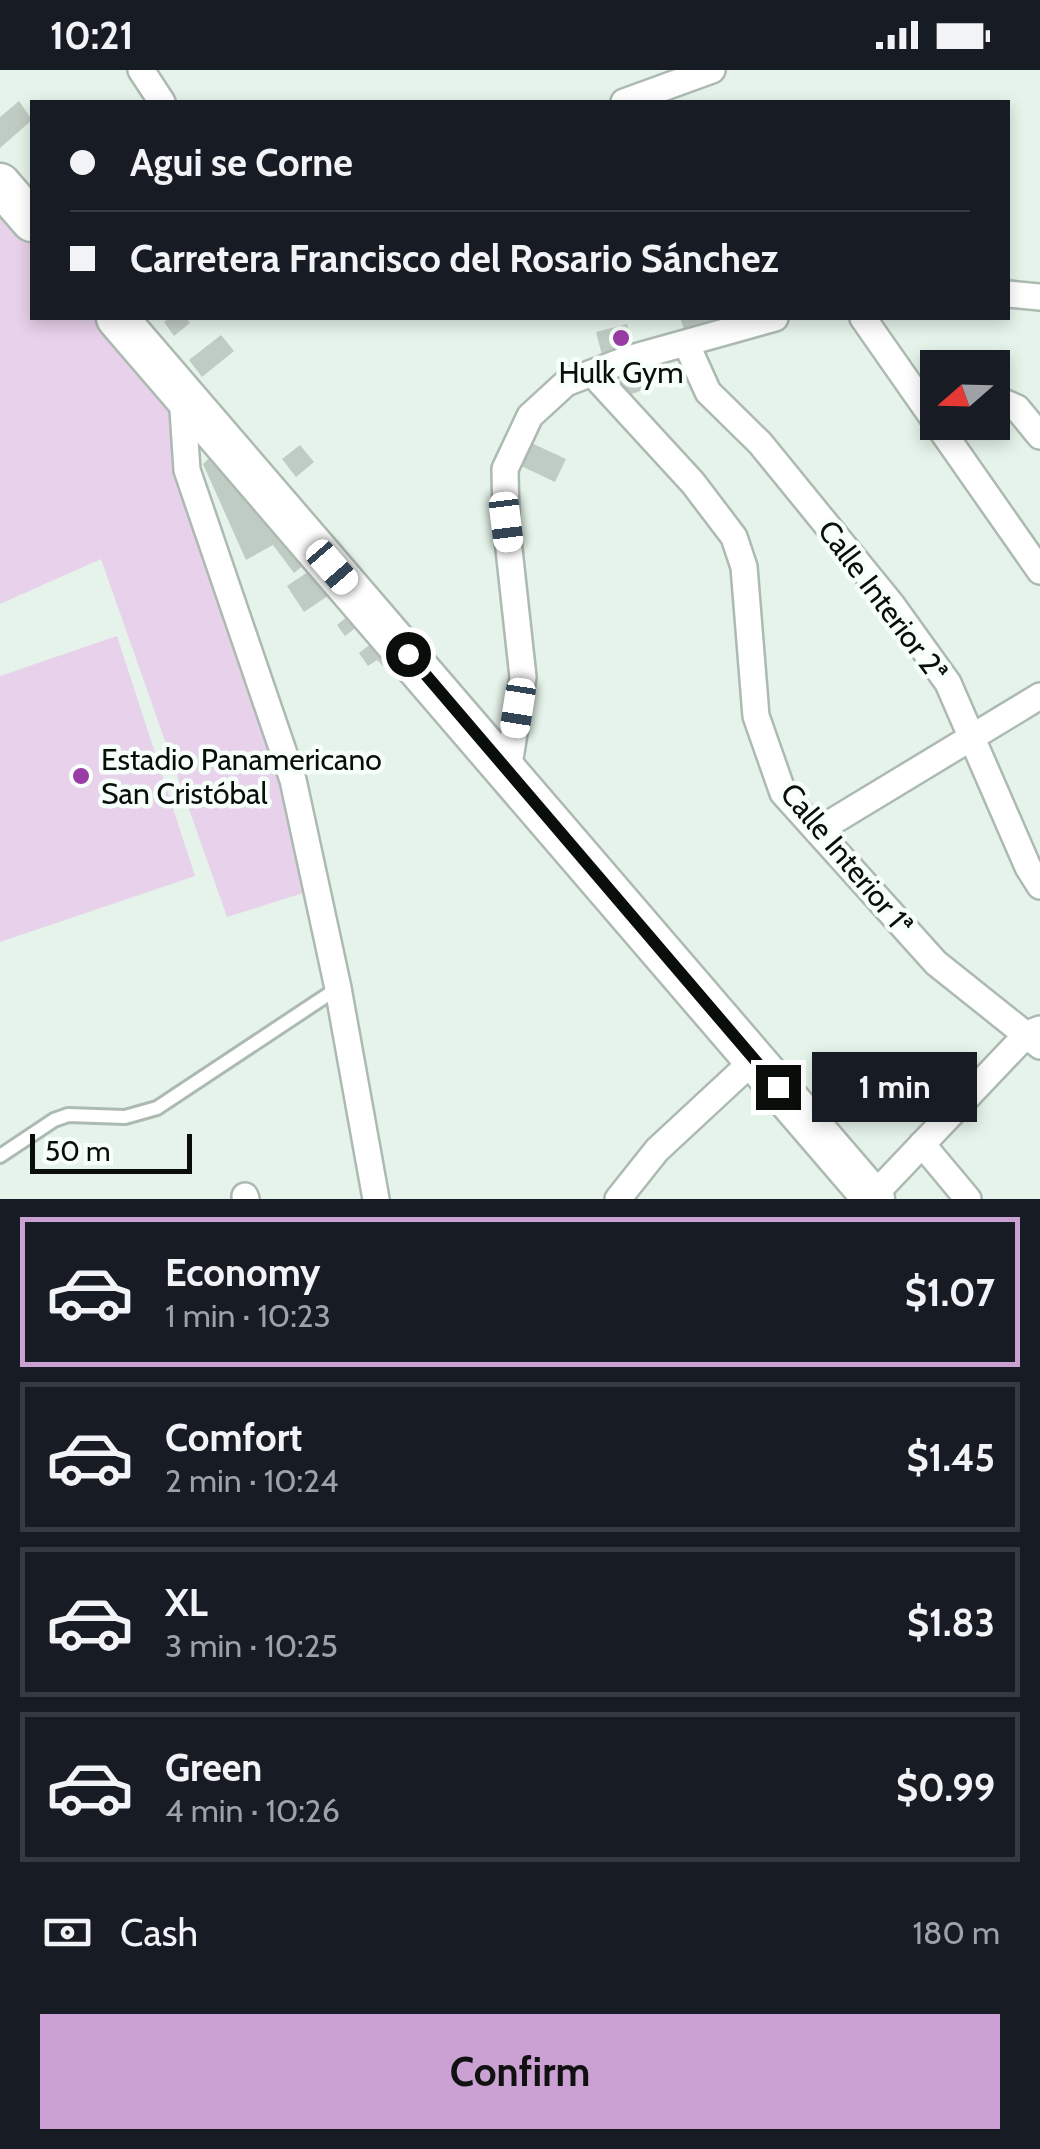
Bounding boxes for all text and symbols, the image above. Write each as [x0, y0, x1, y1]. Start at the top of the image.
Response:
text: 10:21 [50, 12, 133, 59]
text: Agui se Corne [130, 139, 353, 186]
text: Carretera Francisco del Rosario Sánchez [130, 235, 779, 282]
marker: Hulk Gym [610, 327, 632, 349]
north arrow [920, 350, 1010, 440]
map controls [920, 350, 1010, 440]
place label: Hulk Gym [558, 354, 684, 391]
car [487, 490, 525, 554]
street label: Calle Interior 2ª [810, 513, 956, 689]
car [301, 535, 363, 599]
route start [386, 632, 431, 677]
car [498, 676, 538, 740]
place label: Estadio Panamericano San Cristóbal [101, 741, 382, 812]
marker: Estadio Panamericano San Cristóbal [70, 765, 92, 787]
street label: Calle Interior 1ª [773, 775, 921, 943]
callout: 1 min [813, 1052, 978, 1122]
route end [756, 1065, 801, 1110]
text: 1 min [858, 1067, 931, 1106]
scale bar [30, 1129, 192, 1174]
text: 50 m [45, 1134, 111, 1168]
icon: car [45, 1247, 135, 1337]
text: Economy [165, 1249, 320, 1296]
text: $1.07 [905, 1269, 995, 1316]
text: 1 min · 10:23 [165, 1296, 331, 1335]
icon: car [45, 1412, 135, 1502]
text: Comfort [165, 1414, 302, 1461]
text: $1.45 [906, 1434, 995, 1481]
text: 2 min · 10:24 [165, 1461, 338, 1500]
icon: car [45, 1577, 135, 1667]
text: XL [165, 1579, 208, 1626]
text: $1.83 [907, 1599, 995, 1646]
text: 3 min · 10:25 [165, 1626, 338, 1665]
icon: car [45, 1742, 135, 1832]
text: Green [165, 1744, 262, 1791]
text: $0.99 [896, 1764, 995, 1811]
text: 4 min · 10:26 [165, 1791, 340, 1830]
icon: cash [40, 1905, 95, 1960]
text: Cash [120, 1909, 198, 1956]
text: 180 m [913, 1913, 1000, 1952]
button: Confirm [40, 2014, 1000, 2129]

